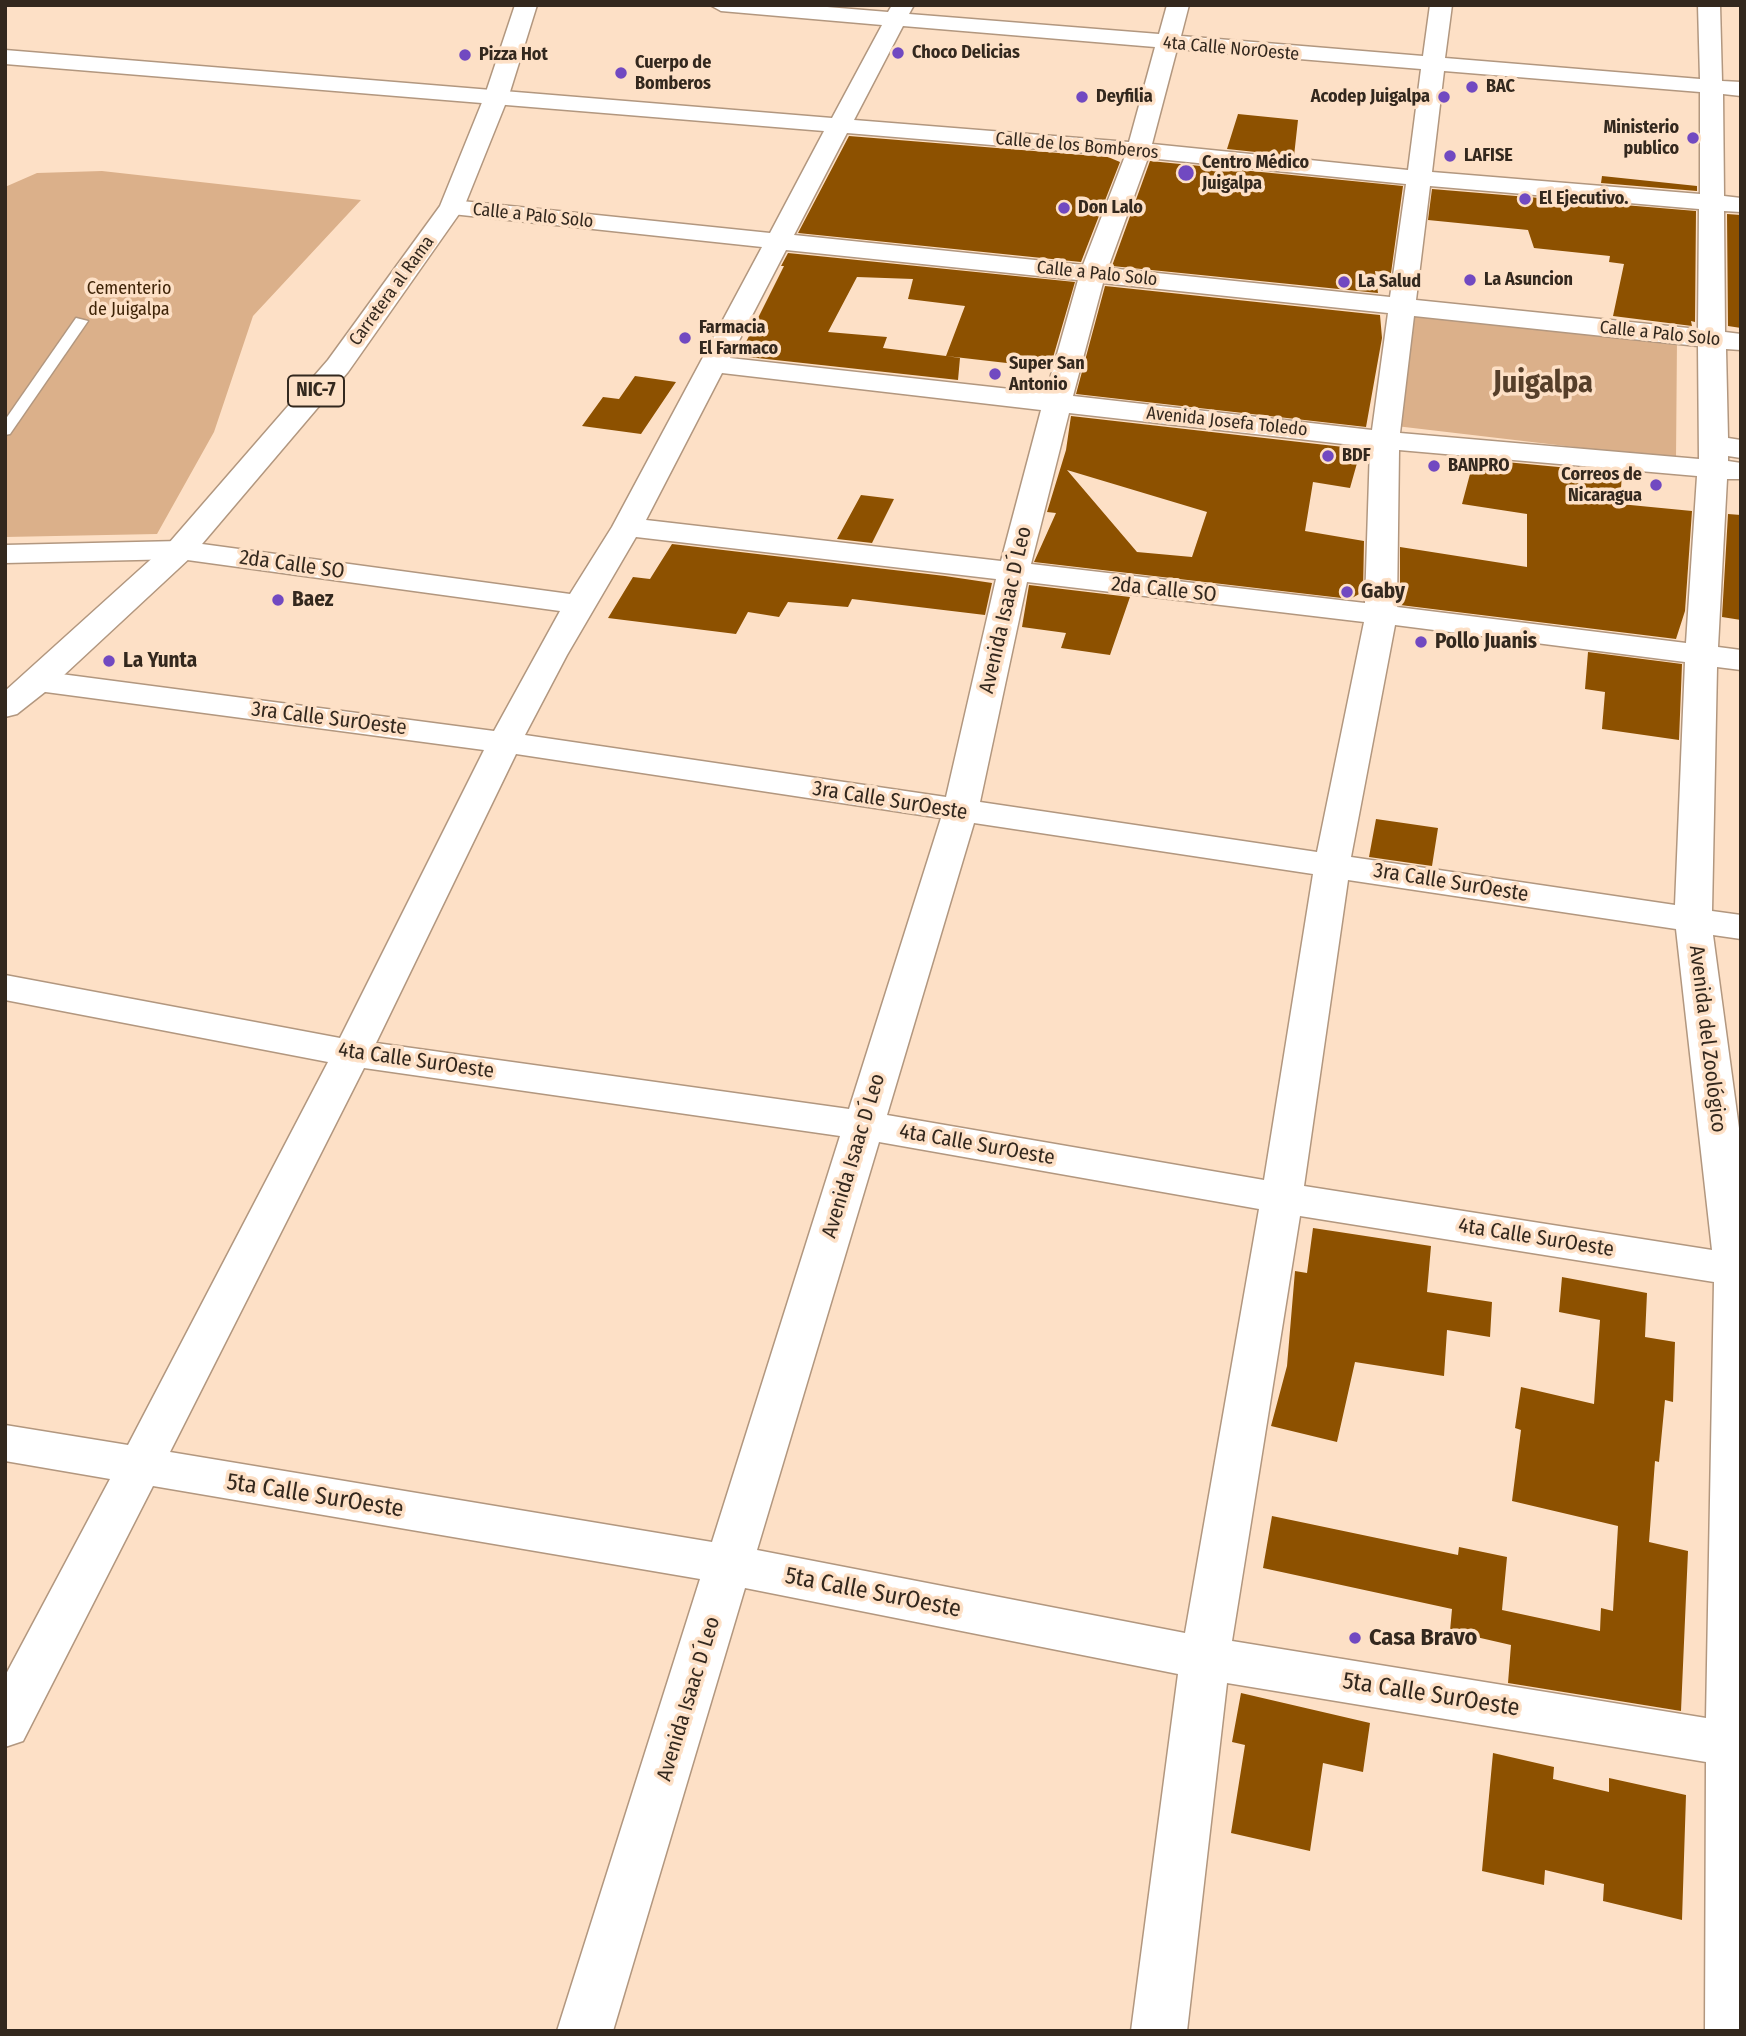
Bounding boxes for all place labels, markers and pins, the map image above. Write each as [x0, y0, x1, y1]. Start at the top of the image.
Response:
place label: Choco Delicias [912, 42, 1020, 64]
place label: Pizza Hot [479, 44, 548, 66]
marker: Choco Delicias [890, 45, 906, 61]
marker: Pizza Hot [457, 47, 473, 63]
place label: Cuerpo de Bomberos [635, 52, 711, 94]
marker: Cuerpo de Bomberos [613, 65, 629, 81]
place label: BAC [1486, 76, 1515, 98]
marker: BAC [1464, 79, 1480, 95]
place label: Deyfilia [1096, 86, 1153, 108]
place label: Acodep Juigalpa [1311, 86, 1430, 108]
marker: Deyfilia [1074, 89, 1090, 105]
marker: Acodep Juigalpa [1436, 89, 1452, 105]
place label: Ministerio publico [1603, 117, 1679, 160]
marker: Ministerio publico [1685, 130, 1701, 146]
place label: LAFISE [1464, 145, 1513, 167]
marker: LAFISE [1442, 148, 1458, 164]
place label: Centro Médico Juigalpa [1202, 152, 1309, 194]
marker: Centro Médico Juigalpa [1176, 163, 1196, 183]
place label: El Ejecutivo. [1539, 188, 1628, 210]
marker: El Ejecutivo. [1517, 191, 1533, 207]
place label: Don Lalo [1078, 197, 1143, 219]
marker: Don Lalo [1056, 200, 1072, 216]
place label: La Asuncion [1484, 269, 1573, 291]
place label: La Salud [1358, 271, 1421, 293]
marker: La Asuncion [1462, 272, 1478, 288]
marker: La Salud [1336, 274, 1352, 290]
place label: Farmacia El Farmaco [699, 317, 778, 360]
marker: Farmacia El Farmaco [677, 330, 693, 346]
place label: Super San Antonio [1009, 353, 1085, 396]
marker: Super San Antonio [987, 366, 1003, 382]
place label: BDF [1342, 445, 1371, 467]
marker: BDF [1320, 448, 1336, 464]
place label: BANPRO [1448, 455, 1510, 477]
marker: BANPRO [1426, 458, 1442, 474]
place label: Correos de Nicaragua [1561, 464, 1642, 506]
marker: Correos de Nicaragua [1648, 477, 1664, 493]
place label: Gaby [1361, 579, 1405, 605]
marker: Gaby [1339, 584, 1355, 600]
place label: Baez [292, 587, 333, 613]
marker: Baez [270, 592, 286, 608]
place label: Pollo Juanis [1435, 629, 1537, 655]
marker: Pollo Juanis [1413, 634, 1429, 650]
place label: La Yunta [123, 648, 197, 674]
marker: La Yunta [101, 653, 117, 669]
place label: Casa Bravo [1369, 1624, 1477, 1652]
marker: Casa Bravo [1347, 1630, 1363, 1646]

